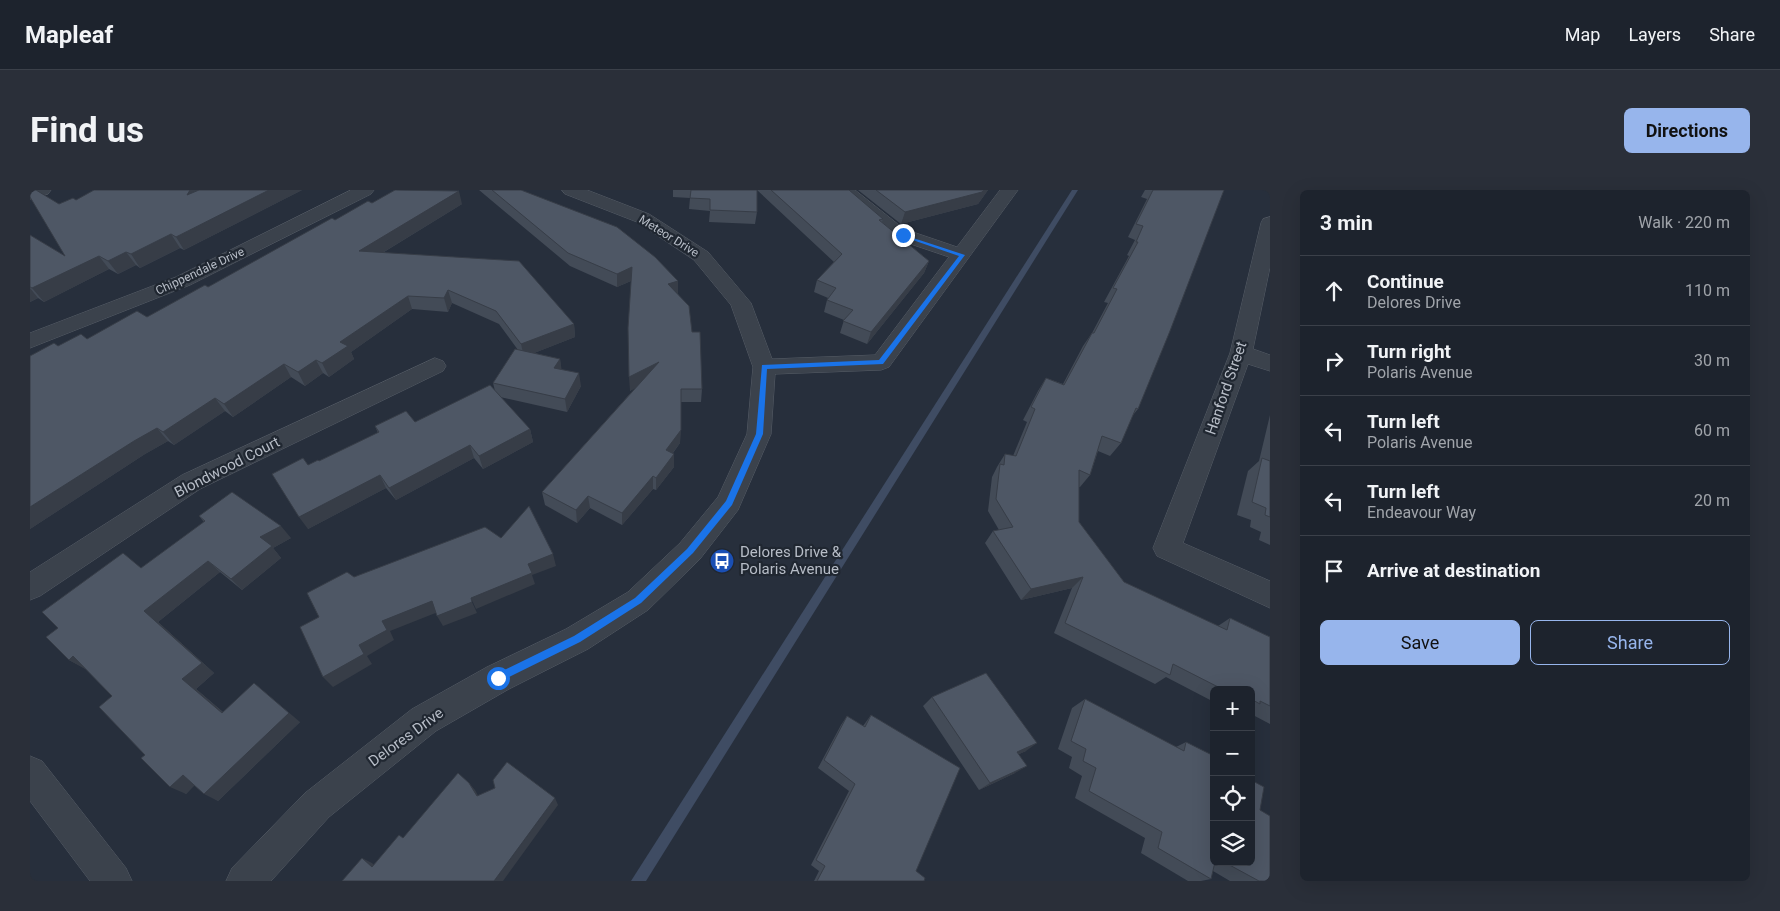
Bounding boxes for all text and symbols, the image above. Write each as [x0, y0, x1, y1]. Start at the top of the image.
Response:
text: Mapleaf [25, 21, 113, 49]
text: Map [1565, 24, 1600, 45]
text: Layers [1628, 24, 1681, 45]
text: Share [1709, 24, 1755, 45]
button: Directions [1624, 108, 1750, 153]
text: Find us [30, 110, 144, 151]
text: 3 min [1320, 211, 1373, 235]
street label: Meteor Drive [636, 212, 702, 260]
text: Walk · 220 m [1638, 213, 1730, 232]
route end [892, 224, 915, 247]
street label: Chippendale Drive [153, 244, 247, 298]
text: Continue [1367, 270, 1444, 293]
icon: ahead [1320, 277, 1348, 305]
text: 110 m [1685, 281, 1730, 300]
text: Delores Drive [1367, 293, 1461, 312]
street label: Hanford Street [1202, 339, 1250, 437]
text: Turn right [1367, 340, 1451, 363]
icon: right [1320, 347, 1348, 375]
text: 30 m [1694, 351, 1730, 370]
text: Polaris Avenue [1367, 363, 1473, 382]
text: Turn left [1367, 410, 1440, 433]
icon: left [1320, 417, 1348, 445]
text: 60 m [1694, 421, 1730, 440]
street label: Blondwood Court [171, 433, 283, 501]
text: Polaris Avenue [1367, 433, 1473, 452]
text: Turn left [1367, 480, 1440, 503]
icon: left [1320, 487, 1348, 515]
text: 20 m [1694, 491, 1730, 510]
text: Endeavour Way [1367, 503, 1476, 522]
place label: Delores Drive & Polaris Avenue [740, 543, 842, 578]
bus stop icon: Delores Drive & Polaris Avenue [709, 548, 735, 574]
icon: arrive [1320, 557, 1348, 585]
text: Arrive at destination [1367, 559, 1540, 582]
button: Save [1320, 620, 1520, 665]
button: Share [1530, 620, 1730, 665]
route start [487, 667, 510, 690]
map controls [1210, 686, 1255, 866]
button: + [1210, 686, 1255, 731]
street label: Delores Drive [365, 704, 447, 770]
button: − [1210, 731, 1255, 776]
button: locate [1210, 776, 1255, 821]
button: layers [1210, 821, 1255, 866]

